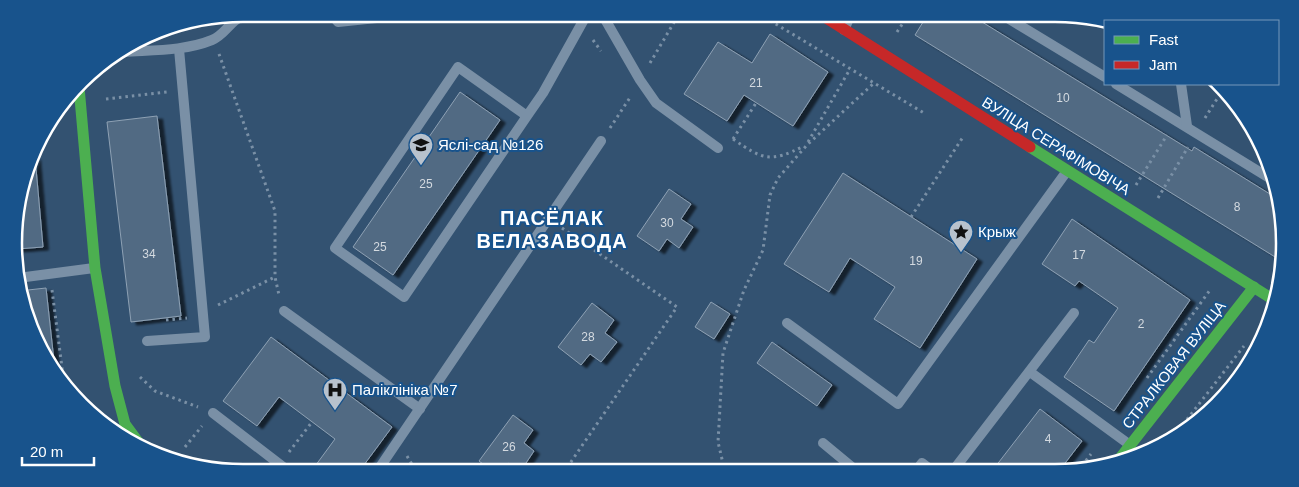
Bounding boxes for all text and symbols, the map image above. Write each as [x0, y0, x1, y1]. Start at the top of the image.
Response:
legend [1104, 20, 1279, 85]
text: Fast [1149, 31, 1179, 48]
text: Jam [1149, 56, 1177, 73]
house number: 21 [749, 76, 763, 90]
house number: 10 [1056, 91, 1070, 105]
street label: ВУЛІЦА СЕРАФІМОВІЧА [979, 93, 1133, 198]
school or university icon: Яслі-сад №126 [408, 132, 434, 166]
place label: Яслі-сад №126 [438, 136, 543, 153]
house number: 25 [419, 177, 433, 191]
house number: 8 [1234, 200, 1241, 214]
district label: ПАСЁЛАК ВЕЛАЗАВОДА [476, 207, 628, 252]
house number: 30 [660, 216, 674, 230]
place icon: Крыж [948, 219, 974, 253]
place label: Крыж [978, 223, 1016, 240]
house number: 25 [373, 240, 387, 254]
house number: 34 [142, 247, 156, 261]
house number: 17 [1072, 248, 1086, 262]
house number: 19 [909, 254, 923, 268]
street label: СТРАЛКОВАЯ ВУЛІЦА [1119, 298, 1229, 432]
house number: 2 [1138, 317, 1145, 331]
house number: 28 [581, 330, 595, 344]
hospital icon: Паліклініка №7 [322, 377, 348, 411]
place label: Паліклініка №7 [352, 381, 457, 398]
house number: 4 [1045, 432, 1052, 446]
scale bar [22, 434, 95, 466]
house number: 26 [502, 440, 516, 454]
text: 20 m [30, 443, 63, 460]

